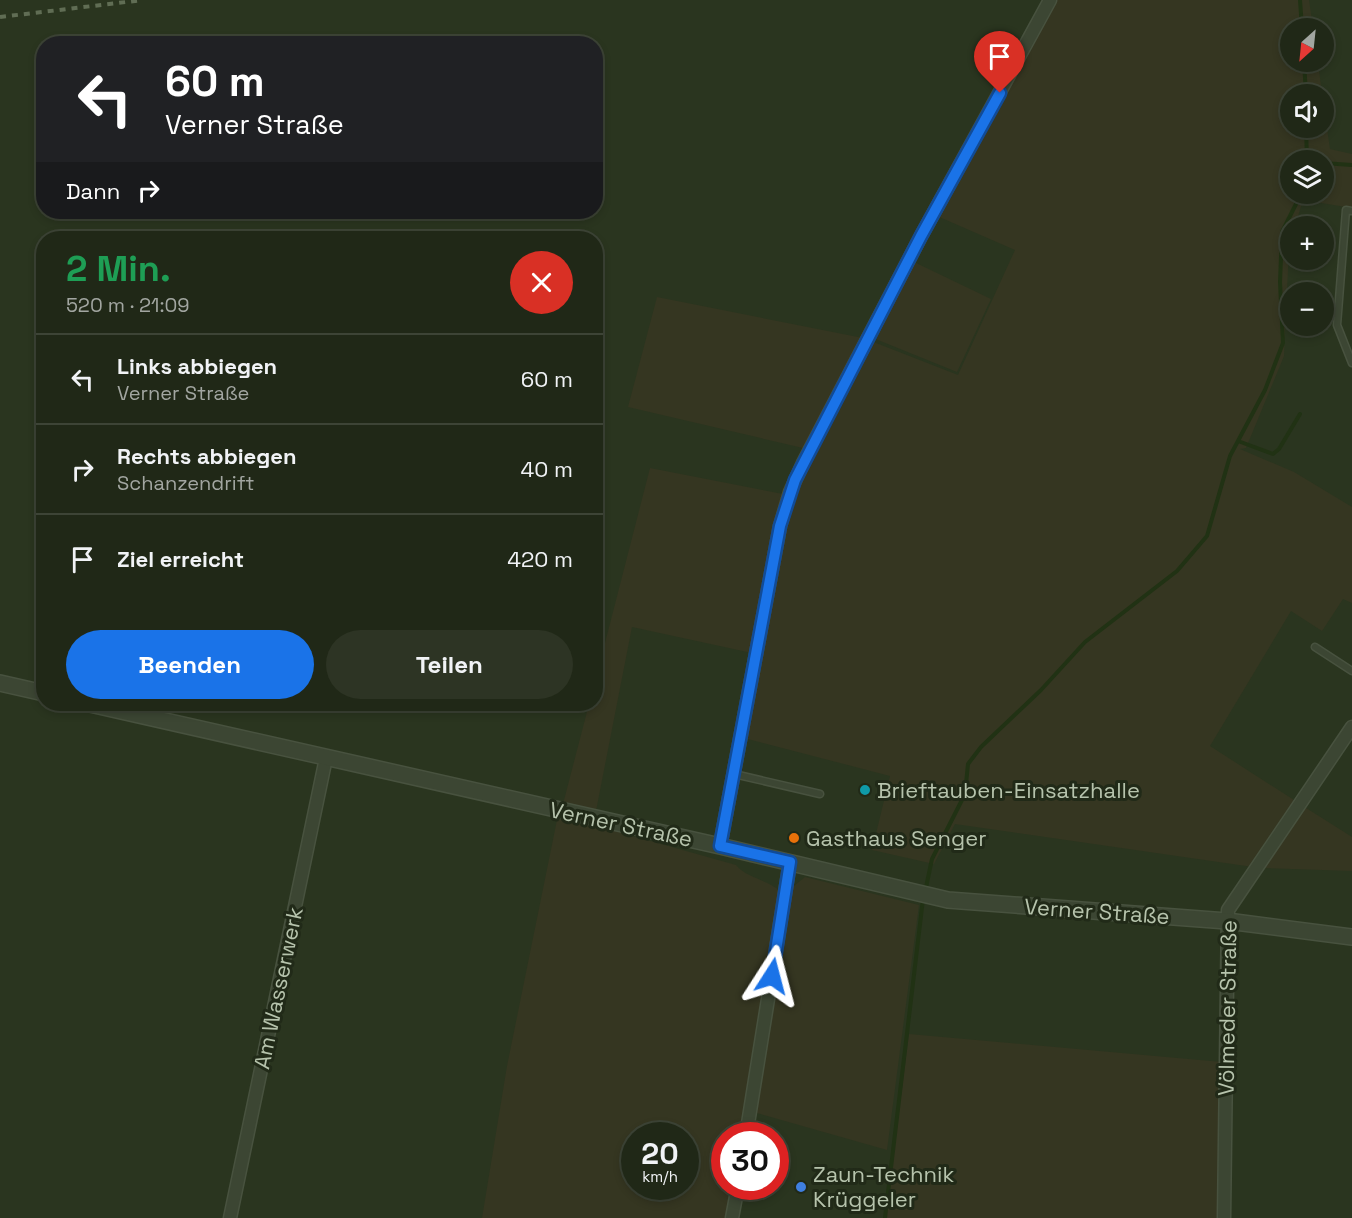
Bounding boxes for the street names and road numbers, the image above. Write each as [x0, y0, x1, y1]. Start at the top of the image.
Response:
street label: Verner Straße [547, 795, 695, 853]
street label: Verner Straße [1023, 892, 1171, 930]
street label: Am Wasserwerk [247, 904, 309, 1072]
street label: Völmeder Straße [1211, 920, 1243, 1096]

